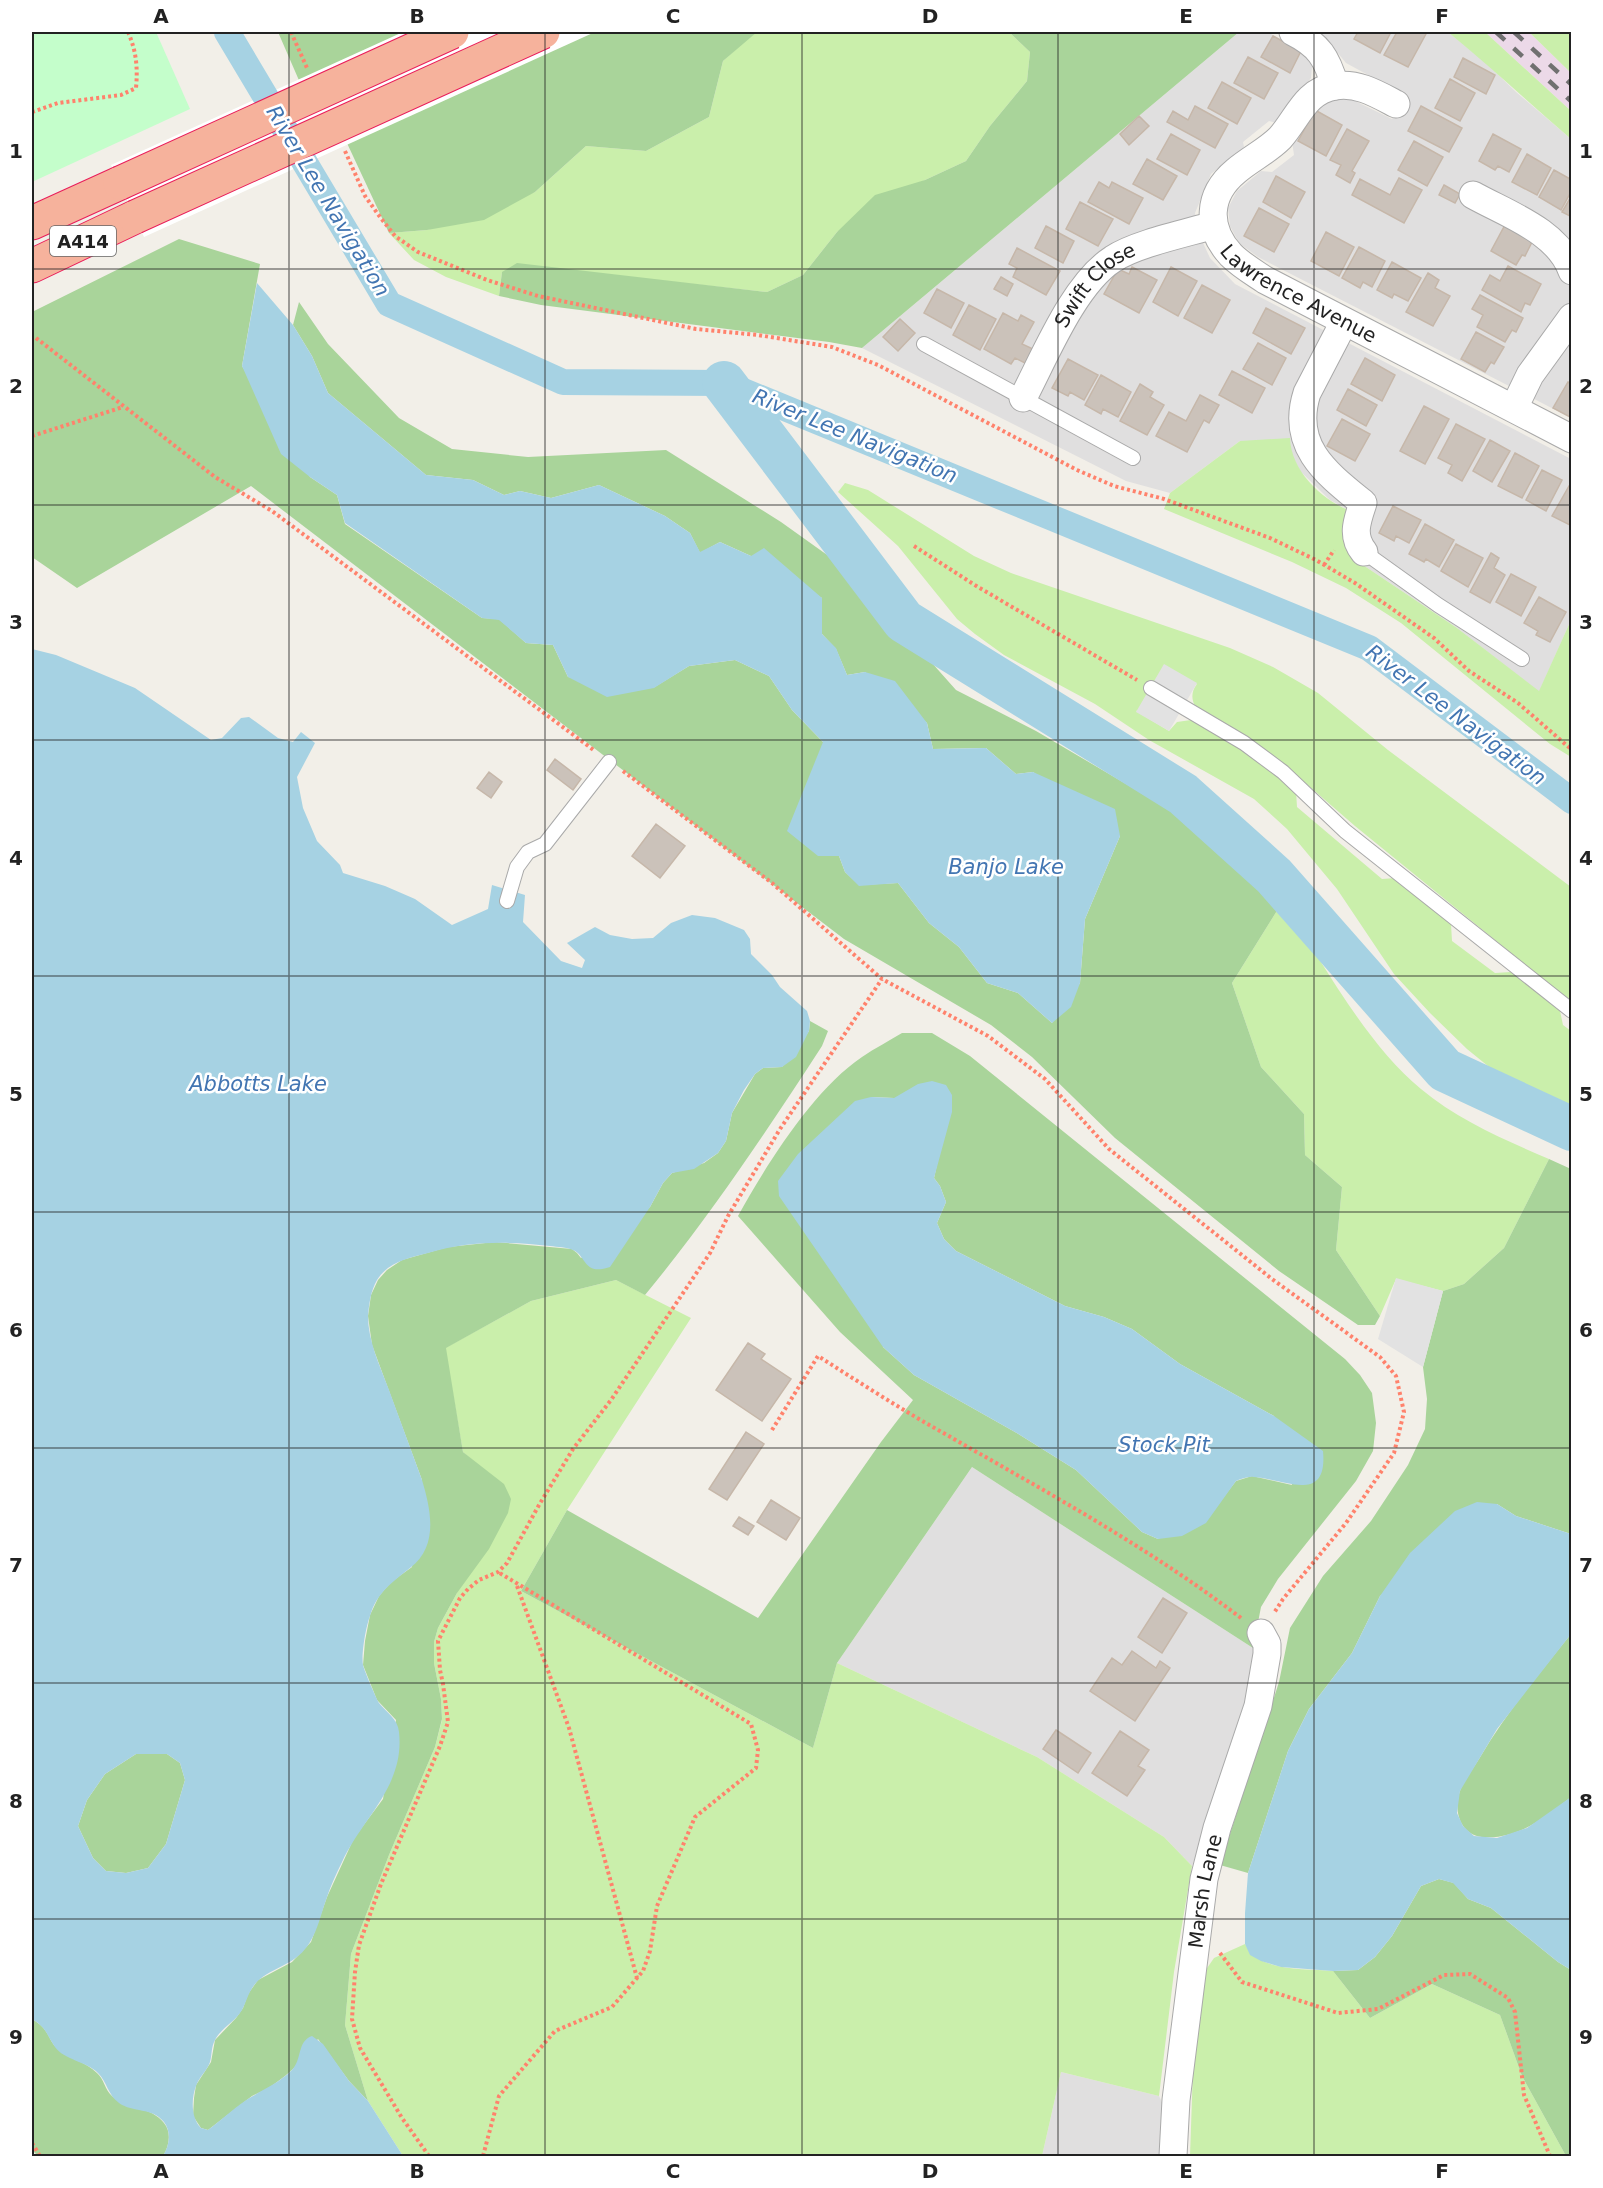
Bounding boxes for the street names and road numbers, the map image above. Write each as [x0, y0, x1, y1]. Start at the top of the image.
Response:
road number: A414 [50, 226, 116, 256]
street label: Swift Close [1049, 237, 1139, 332]
street label: Lawrence Avenue [1215, 240, 1381, 348]
street label: Marsh Lane [1183, 1831, 1227, 1950]

